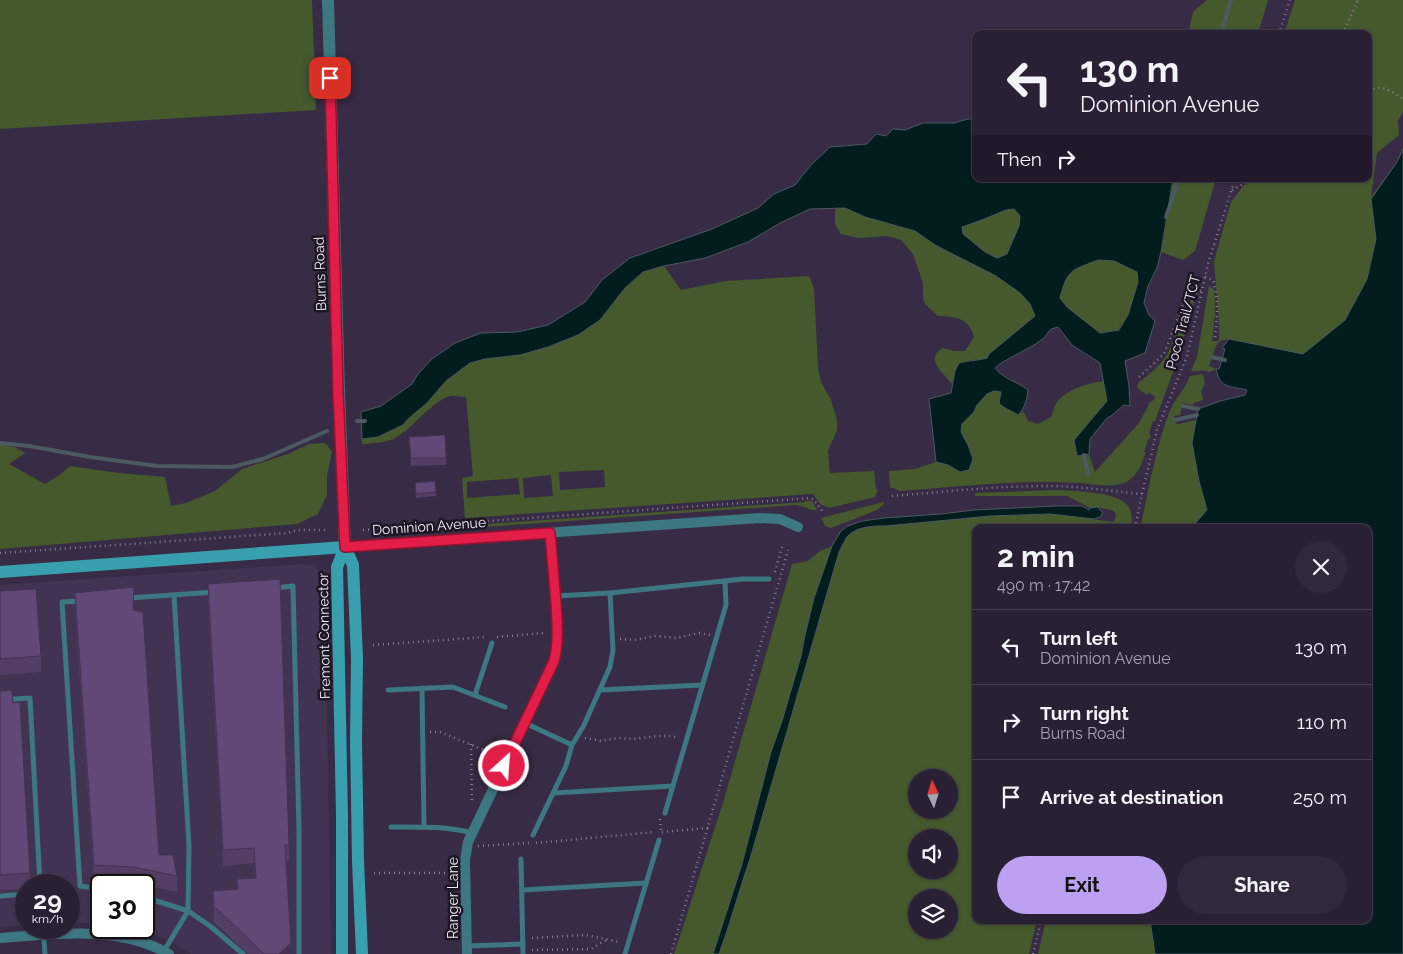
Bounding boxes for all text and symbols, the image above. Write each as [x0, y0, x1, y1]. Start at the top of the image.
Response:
text: 130 m [1080, 49, 1179, 90]
icon: left [997, 50, 1062, 115]
pin [309, 57, 351, 99]
icon: arrive [316, 64, 344, 92]
text: Dominion Avenue [1080, 91, 1260, 117]
icon: right [1052, 145, 1080, 173]
text: Then [997, 148, 1042, 170]
street label: Burns Road [311, 236, 329, 312]
street label: Poco Trail/TCT [1163, 272, 1203, 371]
street label: Dominion Avenue [371, 514, 487, 538]
text: 2 min [997, 539, 1075, 574]
button: close [1295, 541, 1347, 593]
street label: Fremont Connector [315, 573, 333, 699]
text: 490 m · 17:42 [997, 576, 1090, 595]
text: Turn left [1040, 627, 1117, 649]
icon: left [997, 633, 1025, 661]
text: 130 m [1295, 636, 1347, 658]
text: Dominion Avenue [1040, 649, 1171, 668]
text: Turn right [1040, 702, 1129, 724]
icon: right [997, 708, 1025, 736]
text: 110 m [1297, 711, 1347, 733]
text: Burns Road [1040, 724, 1125, 743]
position arrow [477, 739, 529, 791]
north arrow [908, 769, 958, 819]
map controls [908, 769, 958, 939]
icon: arrive [997, 783, 1025, 811]
text: Arrive at destination [1040, 786, 1224, 808]
text: 250 m [1293, 786, 1347, 808]
button: sound [908, 829, 958, 879]
button: Exit [997, 856, 1167, 914]
button: Share [1177, 856, 1347, 914]
street label: Ranger Lane [445, 857, 461, 939]
speed limit sign: 30 [90, 874, 155, 939]
text: 29 [33, 885, 62, 915]
button: layers [908, 889, 958, 939]
text: km/h [32, 912, 63, 926]

